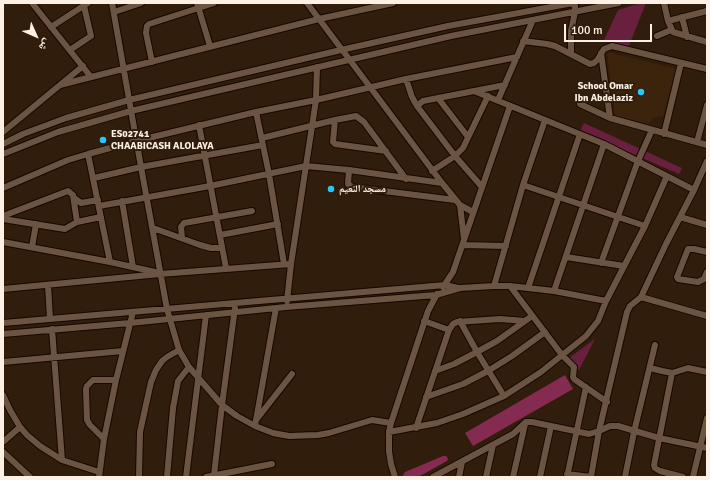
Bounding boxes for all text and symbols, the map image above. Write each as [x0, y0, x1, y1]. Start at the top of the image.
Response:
north arrow [16, 16, 56, 56]
scale bar [566, 16, 654, 42]
text: 100 m [571, 23, 603, 38]
text: ش [36, 36, 54, 54]
place label: School Omar Ibn Abdelaziz [574, 80, 633, 104]
marker: School Omar Ibn Abdelaziz [636, 87, 646, 97]
place label: ES02741 CHAABICASH ALOLAYA [111, 128, 214, 152]
marker: ES02741 CHAABICASH ALOLAYA [98, 135, 108, 145]
place label: مسجد النعيم [339, 183, 386, 195]
marker: مسجد النعيم [326, 184, 336, 194]

